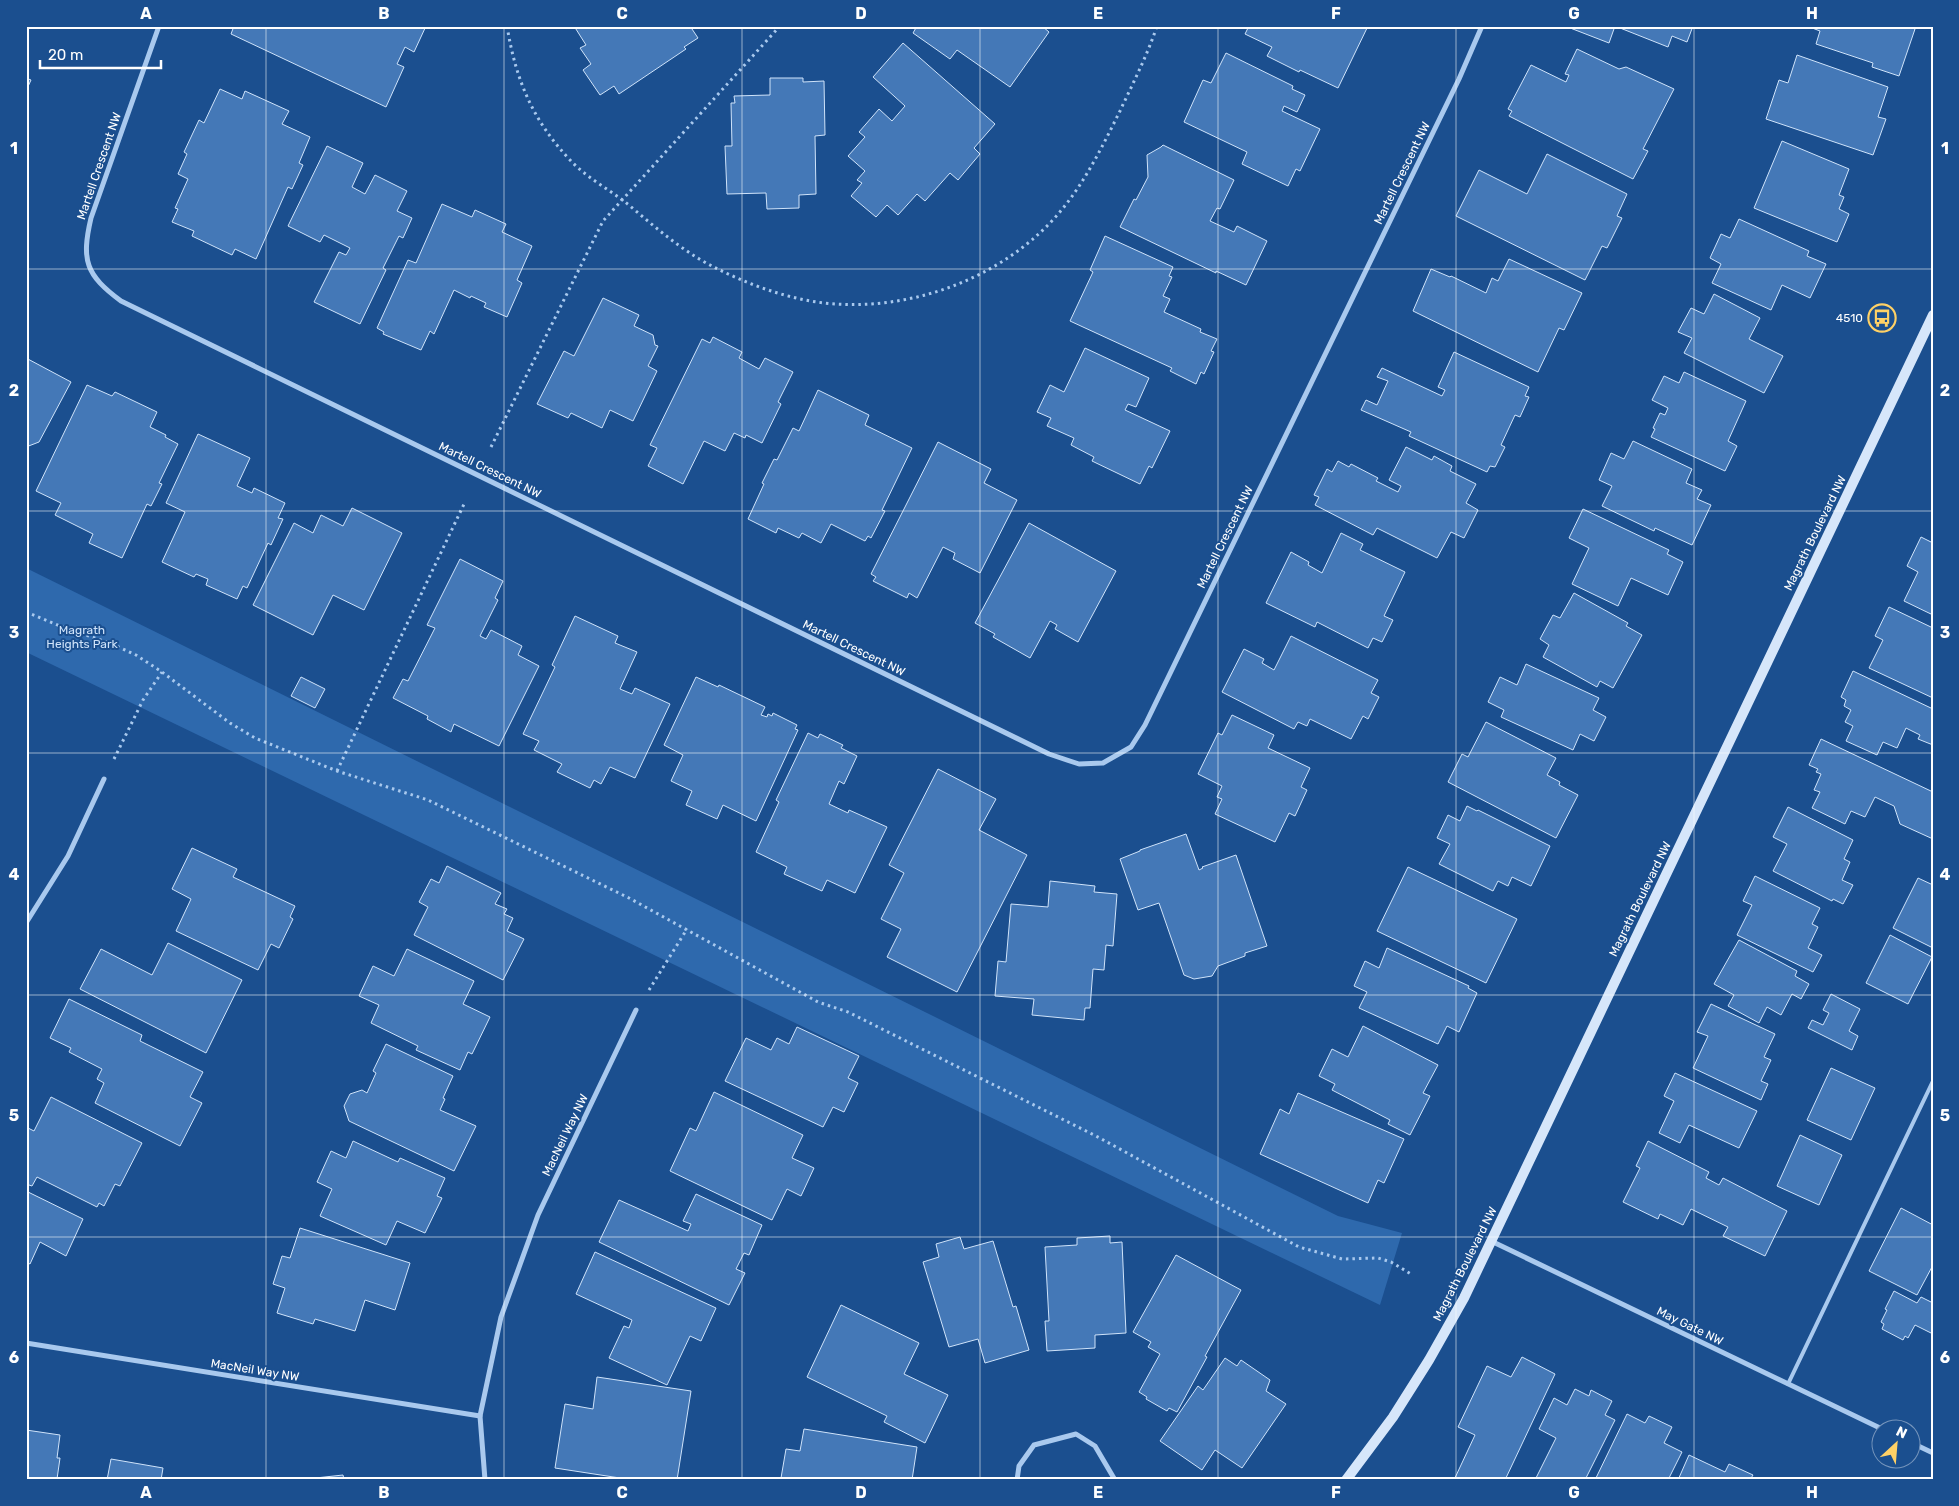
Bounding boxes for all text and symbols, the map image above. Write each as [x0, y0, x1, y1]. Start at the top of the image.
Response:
text: A [140, 4, 152, 23]
text: B [378, 4, 390, 23]
text: C [616, 4, 628, 23]
text: D [855, 4, 867, 23]
text: E [1093, 4, 1103, 23]
text: F [1331, 4, 1341, 23]
text: G [1568, 4, 1580, 23]
text: H [1806, 4, 1818, 23]
scale bar [40, 38, 161, 70]
text: 20 m [48, 46, 83, 64]
street label: Martell Crescent NW [74, 110, 124, 221]
street label: Martell Crescent NW [1371, 119, 1433, 227]
text: 1 [10, 139, 18, 158]
text: 1 [1941, 139, 1949, 158]
bus stop icon: 4510 [1867, 303, 1897, 333]
place label: 4510 [1836, 311, 1863, 325]
text: 2 [9, 381, 19, 400]
text: 2 [1940, 381, 1950, 400]
street label: Martell Crescent NW [436, 439, 544, 501]
street label: Magrath Boulevard NW [1781, 473, 1849, 593]
street label: Martell Crescent NW [1194, 483, 1256, 591]
street label: Martell Crescent NW [800, 617, 908, 679]
text: 3 [9, 623, 19, 642]
park label: Magrath Heights Park [46, 623, 118, 651]
text: 3 [1940, 623, 1950, 642]
street label: Magrath Boulevard NW [1606, 839, 1674, 959]
text: 4 [9, 865, 20, 884]
text: 4 [1940, 865, 1951, 884]
street label: MacNeil Way NW [539, 1091, 591, 1178]
text: 5 [9, 1106, 19, 1125]
text: 5 [1940, 1106, 1950, 1125]
street label: Magrath Boulevard NW [1430, 1204, 1500, 1323]
street label: May Gate NW [1654, 1304, 1726, 1348]
text: 6 [9, 1348, 19, 1367]
text: 6 [1940, 1348, 1950, 1367]
street label: MacNeil Way NW [210, 1356, 301, 1384]
north arrow [1872, 1418, 1922, 1468]
text: N [1893, 1423, 1910, 1443]
text: A [140, 1483, 152, 1502]
text: B [378, 1483, 390, 1502]
text: C [616, 1483, 628, 1502]
text: D [855, 1483, 867, 1502]
text: E [1093, 1483, 1103, 1502]
text: F [1331, 1483, 1341, 1502]
text: G [1568, 1483, 1580, 1502]
text: H [1806, 1483, 1818, 1502]

